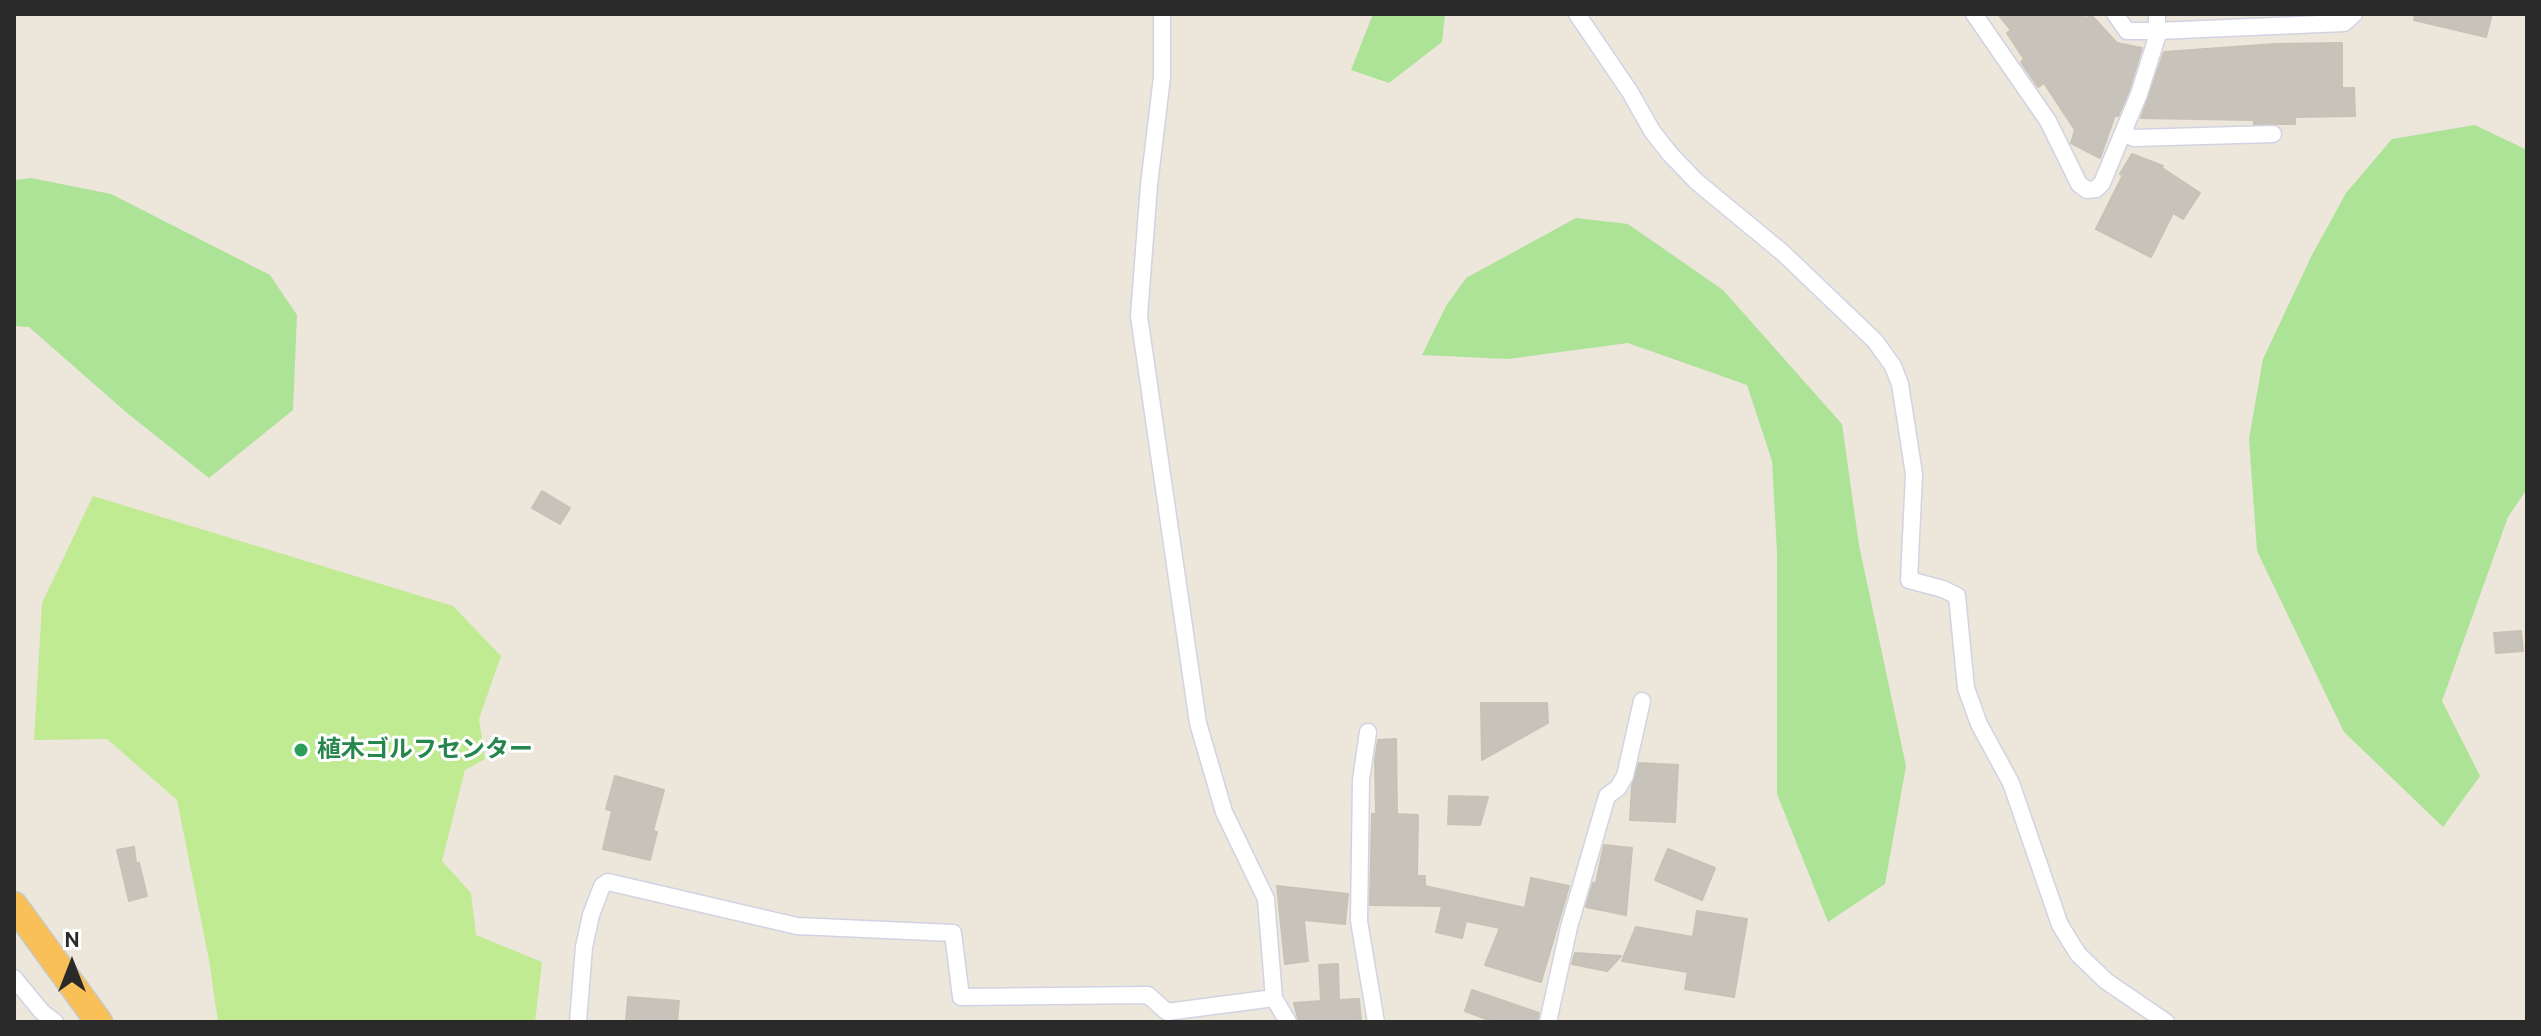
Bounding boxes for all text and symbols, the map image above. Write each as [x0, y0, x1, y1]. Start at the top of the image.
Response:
place label: 植木ゴルフセンター [317, 736, 533, 764]
marker: 植木ゴルフセンター [292, 741, 310, 759]
north arrow [32, 924, 112, 1004]
text: N [64, 926, 80, 953]

